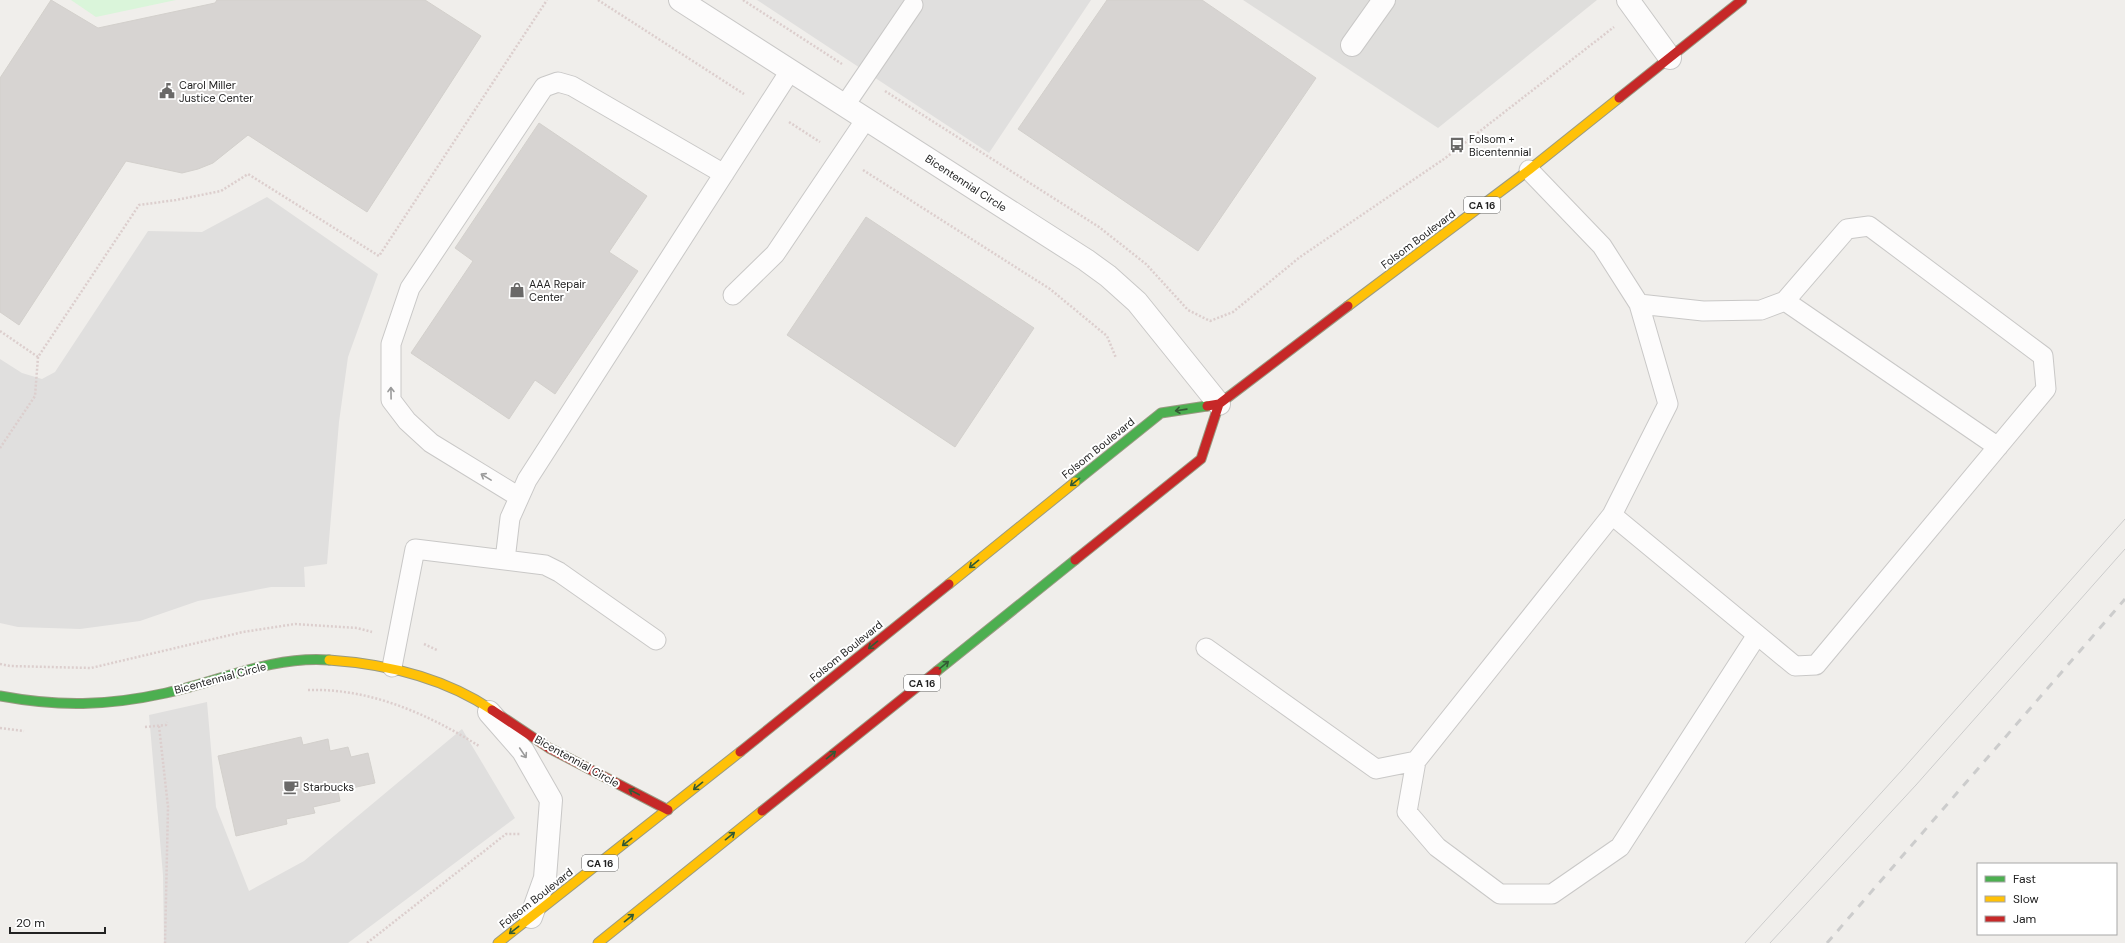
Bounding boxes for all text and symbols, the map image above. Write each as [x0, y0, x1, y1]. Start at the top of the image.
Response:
place label: Carol Miller Justice Center [179, 78, 253, 105]
public building icon: Carol Miller Justice Center [158, 82, 176, 100]
place label: Folsom + Bicentennial [1469, 132, 1531, 159]
bus stop icon: Folsom + Bicentennial [1448, 136, 1466, 154]
street label: Bicentennial Circle [923, 151, 1009, 215]
road number: CA 16 [1464, 197, 1500, 213]
street label: Folsom Boulevard [1378, 206, 1458, 272]
place label: AAA Repair Center [529, 277, 586, 304]
shop icon: AAA Repair Center [508, 281, 526, 299]
one-way arrow [388, 387, 395, 400]
one-way arrow [1175, 406, 1188, 414]
street label: Folsom Boulevard [1059, 414, 1137, 482]
one-way arrow [480, 472, 492, 480]
one-way arrow [1070, 478, 1081, 486]
one-way arrow [969, 559, 979, 568]
street label: Folsom Boulevard [807, 617, 885, 685]
one-way arrow [867, 641, 878, 650]
street label: Bicentennial Circle [173, 659, 267, 697]
one-way arrow [938, 661, 949, 670]
road number: CA 16 [904, 675, 940, 691]
street label: Bicentennial Circle [532, 732, 622, 790]
one-way arrow [519, 747, 527, 758]
one-way arrow [826, 751, 837, 760]
cafe icon: Starbucks [282, 778, 300, 796]
place label: Starbucks [303, 780, 354, 794]
one-way arrow [693, 781, 704, 790]
one-way arrow [628, 787, 640, 795]
one-way arrow [724, 832, 735, 841]
one-way arrow [621, 838, 632, 847]
road number: CA 16 [582, 855, 618, 871]
legend [1977, 863, 2117, 935]
street label: Folsom Boulevard [496, 865, 576, 931]
text: Fast [2013, 871, 2036, 887]
text: Slow [2013, 891, 2039, 907]
scale bar [10, 909, 105, 935]
text: Jam [2013, 911, 2036, 927]
one-way arrow [623, 914, 634, 923]
text: 20 m [16, 915, 45, 931]
one-way arrow [509, 926, 520, 934]

